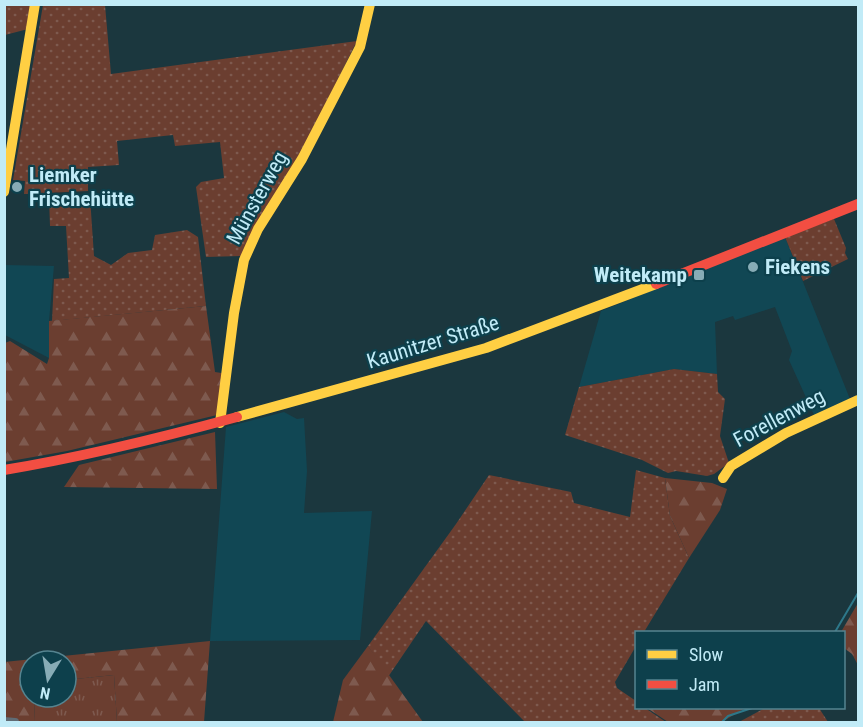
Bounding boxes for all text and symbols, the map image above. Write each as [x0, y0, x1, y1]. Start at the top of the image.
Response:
street label: Münsterweg [222, 147, 292, 249]
place label: Liemker Frischehütte [29, 163, 134, 211]
marker: Liemker Frischehütte [10, 180, 24, 194]
place label: Fiekens [765, 255, 830, 279]
marker: Fiekens [746, 260, 760, 274]
place label: Weitekamp [594, 263, 687, 287]
marker: Weitekamp [692, 268, 706, 282]
street label: Kaunitzer Straße [364, 310, 502, 373]
street label: Forellenweg [729, 384, 829, 452]
legend [635, 631, 845, 709]
text: Slow [689, 644, 724, 665]
north arrow [18, 649, 78, 709]
text: Jam [689, 674, 720, 695]
text: N [39, 683, 52, 703]

